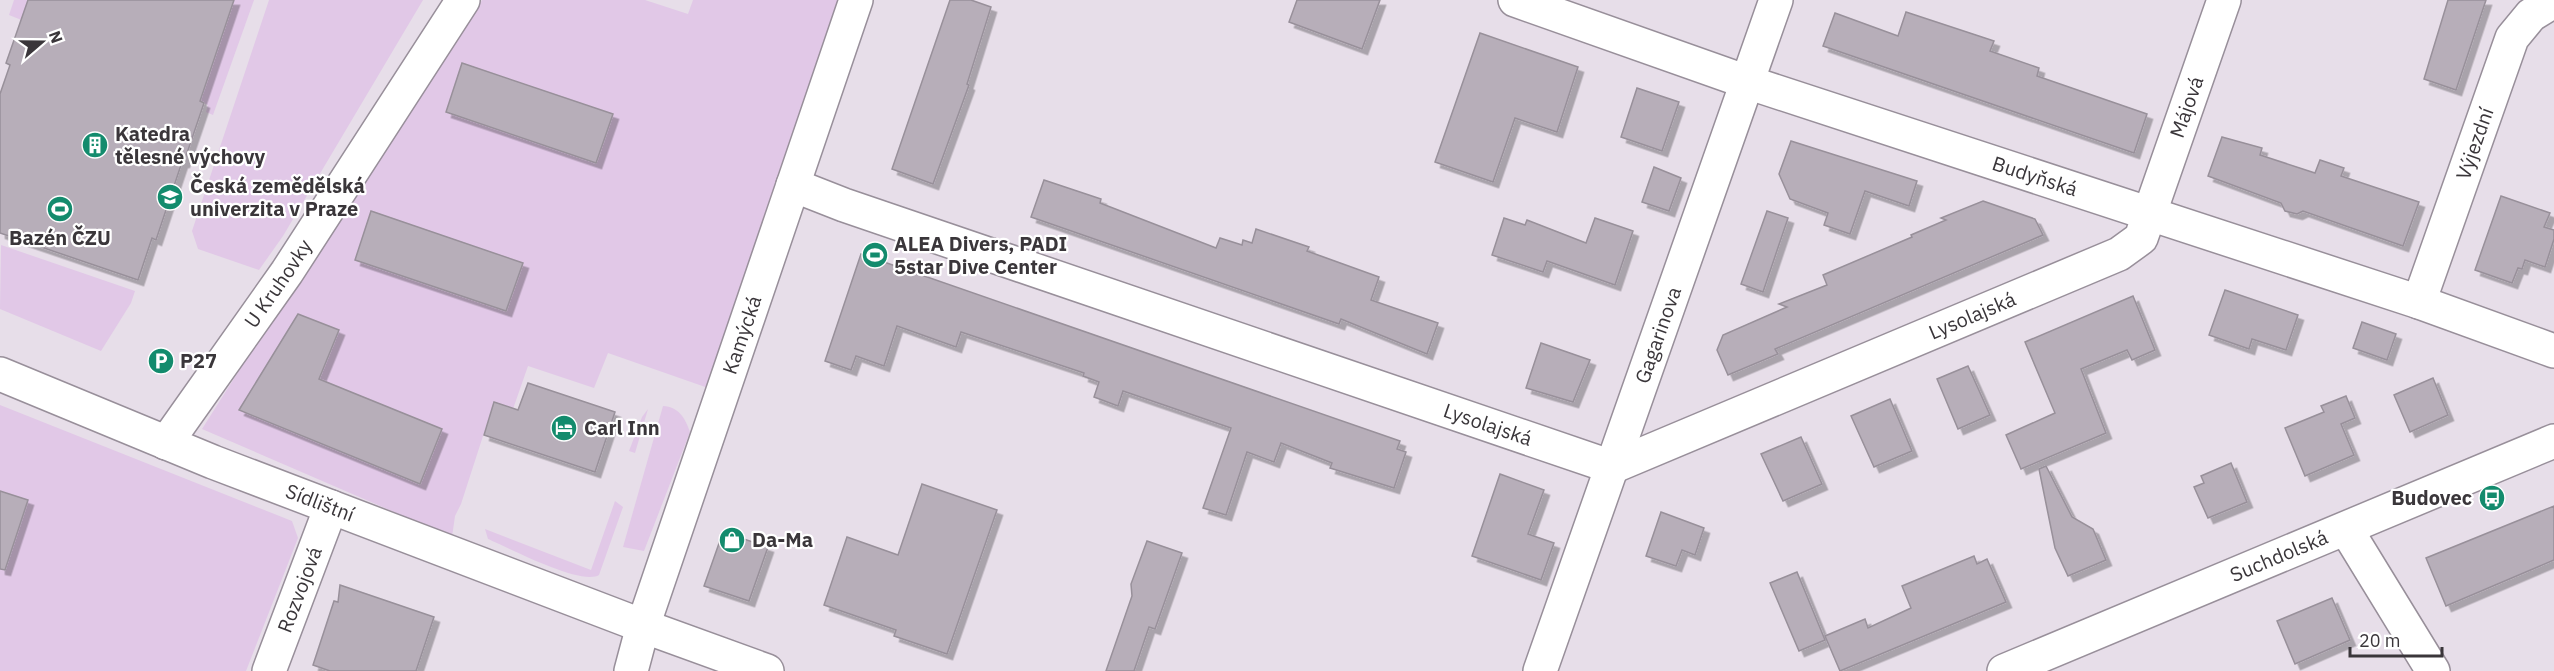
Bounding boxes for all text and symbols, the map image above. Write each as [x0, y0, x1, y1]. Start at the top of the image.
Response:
north arrow [12, 12, 72, 72]
text: N [45, 28, 67, 46]
street label: Májová [2163, 72, 2209, 141]
street label: Výjezdní [2449, 104, 2500, 183]
place label: Katedra tělesné výchovy [115, 120, 265, 170]
building icon: Katedra tělesné výchovy [80, 130, 110, 160]
street label: Budyňská [1989, 149, 2082, 202]
place label: Česká zemědělská univerzita v Praze [190, 172, 365, 222]
school or university icon: Česká zemědělská univerzita v Praze [155, 182, 185, 212]
sports icon: Bazén ČZU [45, 194, 75, 224]
place label: Bazén ČZU [9, 224, 111, 251]
place label: ALEA Divers, PADI 5star Dive Center [894, 230, 1067, 280]
street label: U Kruhovky [238, 234, 318, 333]
sports icon: ALEA Divers, PADI 5star Dive Center [860, 240, 890, 270]
street label: Gagarinova [1628, 283, 1687, 387]
street label: Lysolajská [1924, 285, 2020, 345]
street label: Kamýcká [716, 292, 768, 378]
parking icon: P27 [146, 346, 176, 376]
place label: P27 [180, 347, 217, 374]
street label: Lysolajská [1440, 397, 1536, 452]
hotel icon: Carl Inn [549, 413, 579, 443]
place label: Carl Inn [584, 414, 660, 441]
street label: Sídlištní [282, 477, 359, 528]
bus stop icon: Budovec [2477, 483, 2507, 513]
place label: Budovec [2391, 484, 2472, 511]
street label: Suchdolská [2226, 523, 2332, 588]
shop icon: Da-Ma [717, 525, 747, 555]
place label: Da-Ma [752, 526, 813, 553]
street label: Rozvojová [271, 542, 328, 636]
scale bar [2350, 620, 2442, 658]
text: 20 m [2359, 629, 2401, 652]

